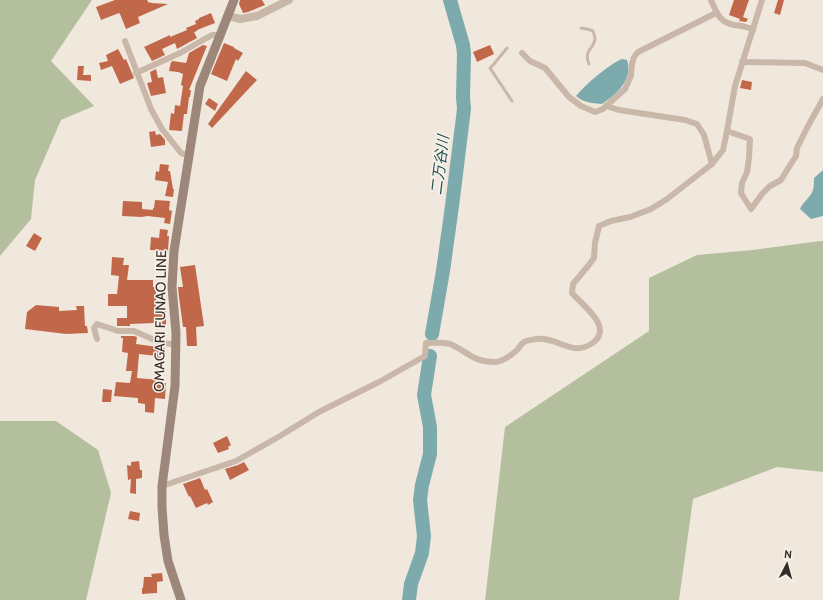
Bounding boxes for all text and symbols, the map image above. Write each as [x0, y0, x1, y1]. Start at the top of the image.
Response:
water label: 二万谷川 [427, 132, 453, 196]
street label: OMAGARI FUNAO LINE [150, 250, 170, 392]
north arrow [767, 544, 807, 584]
text: N [783, 547, 793, 561]

